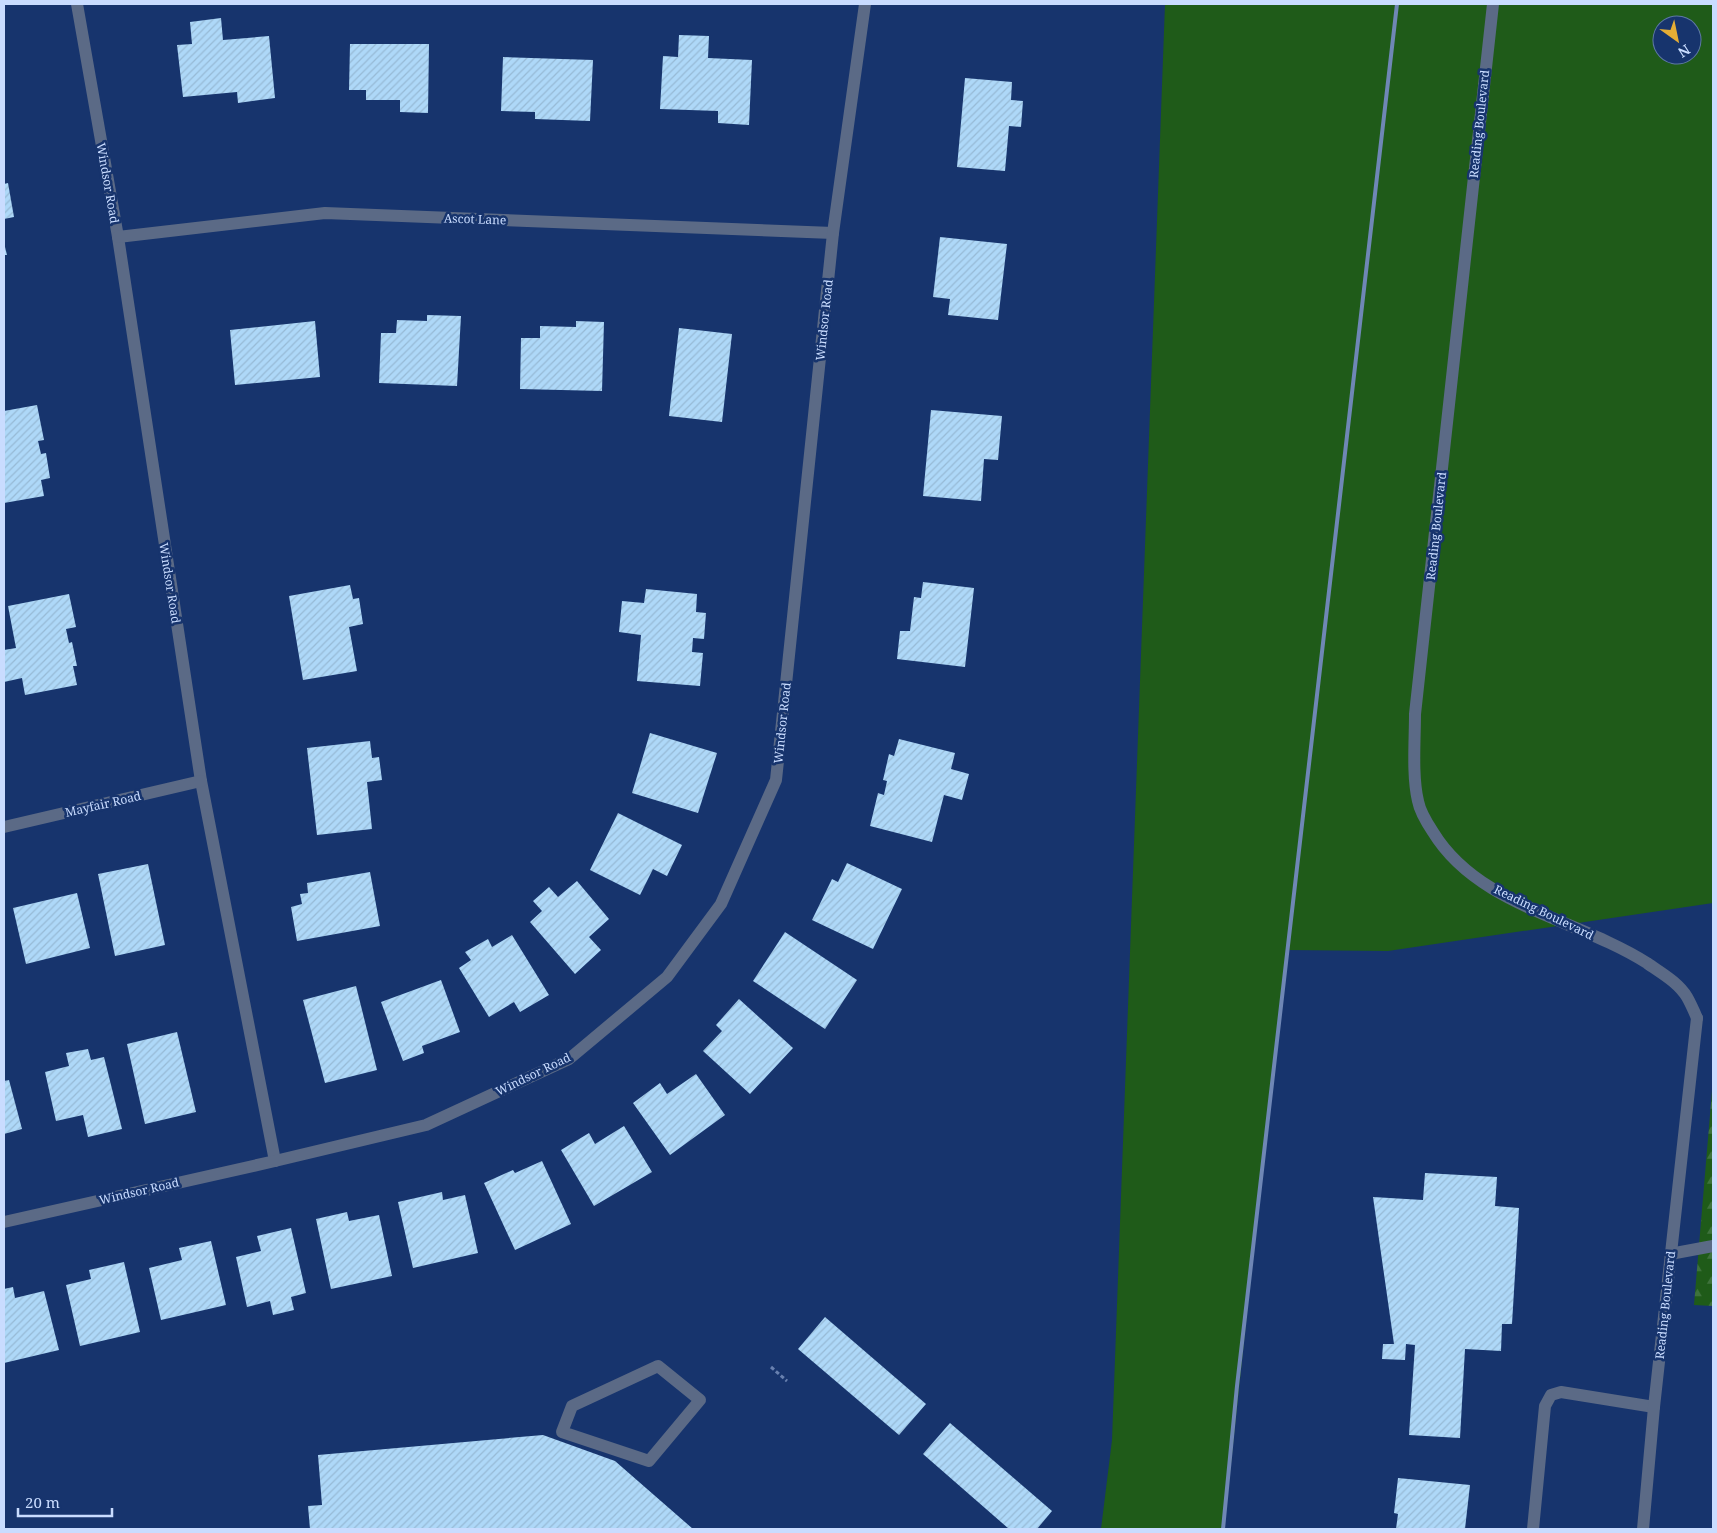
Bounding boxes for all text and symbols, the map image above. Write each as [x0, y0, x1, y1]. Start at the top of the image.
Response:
north arrow [1652, 15, 1702, 65]
text: N [1675, 40, 1694, 62]
street label: Reading Boulevard [1465, 68, 1493, 179]
street label: Windsor Road [93, 141, 124, 225]
street label: Ascot Lane [444, 209, 506, 229]
street label: Windsor Road [811, 278, 837, 361]
street label: Reading Boulevard [1422, 470, 1450, 581]
street label: Windsor Road [155, 541, 185, 625]
street label: Windsor Road [769, 681, 795, 764]
street label: Mayfair Road [63, 787, 143, 821]
street label: Reading Boulevard [1491, 881, 1597, 944]
street label: Windsor Road [493, 1048, 574, 1100]
street label: Windsor Road [97, 1173, 181, 1208]
street label: Reading Boulevard [1651, 1249, 1679, 1360]
scale bar [18, 1486, 111, 1518]
text: 20 m [25, 1492, 60, 1512]

